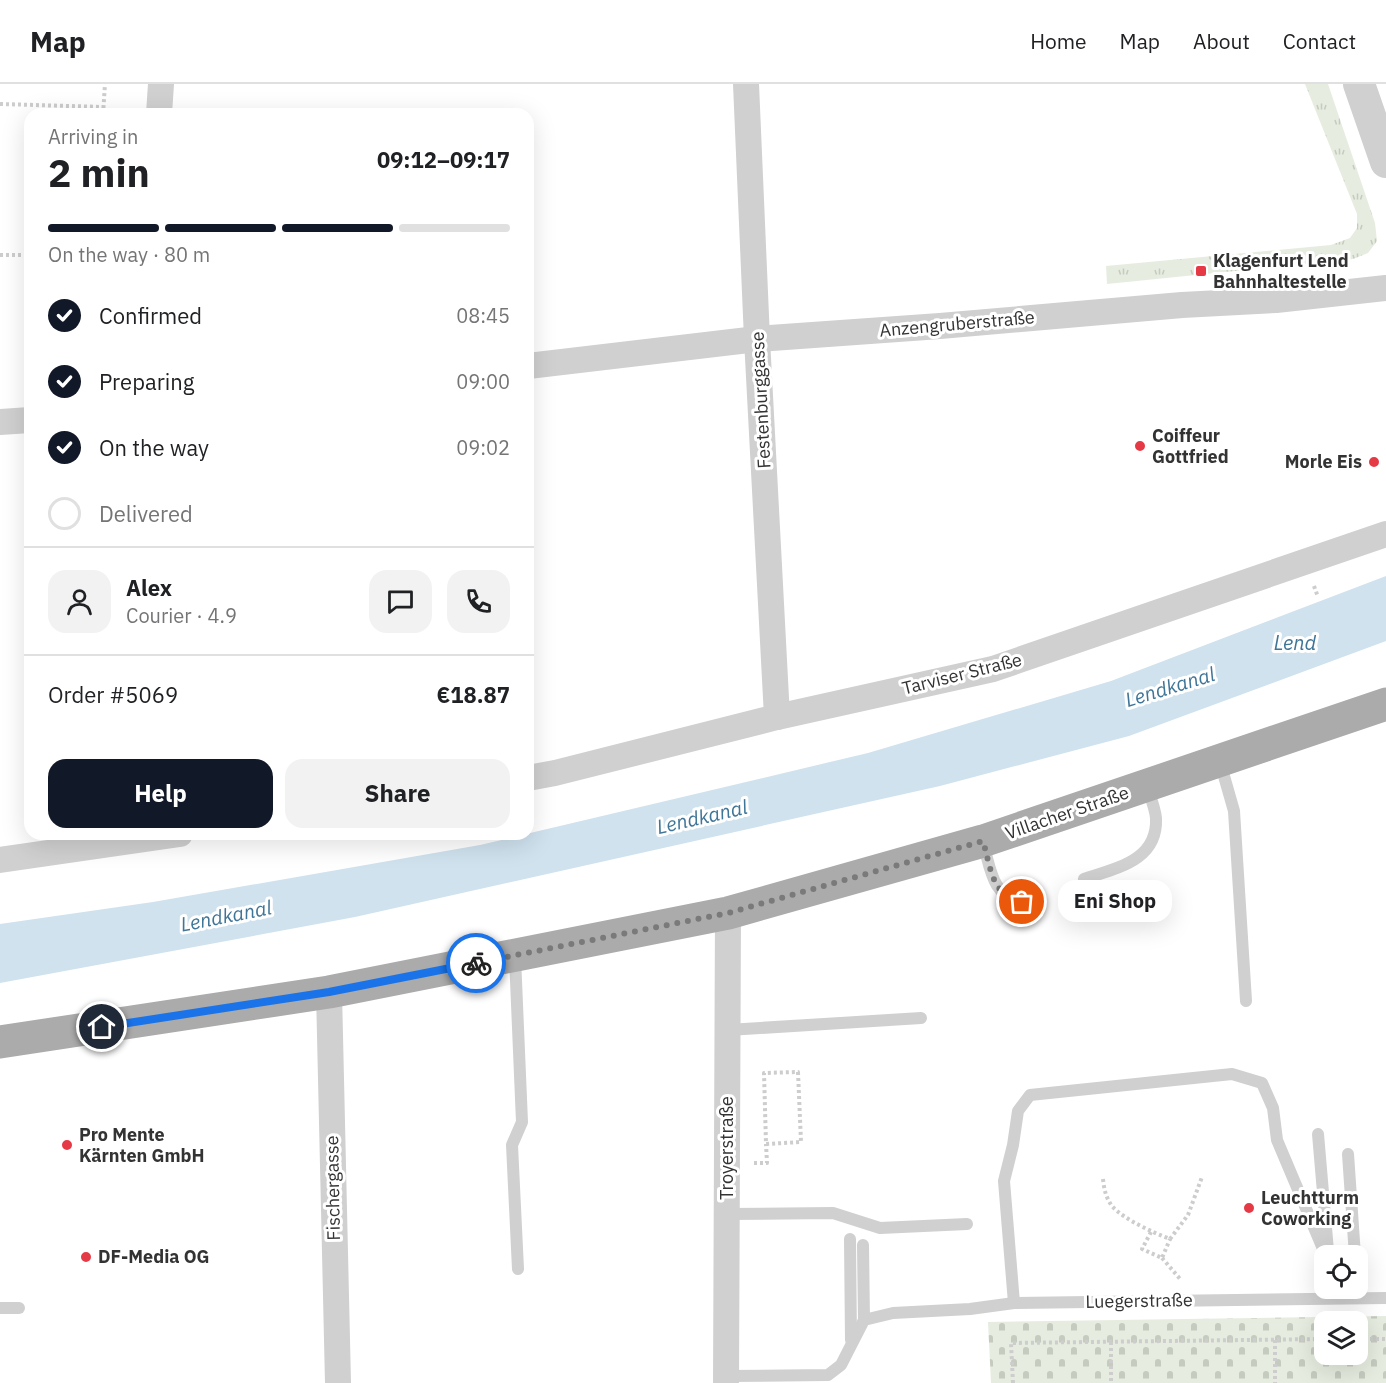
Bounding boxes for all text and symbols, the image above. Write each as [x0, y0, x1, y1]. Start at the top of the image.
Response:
text: Map [30, 23, 86, 60]
text: Home [1030, 27, 1087, 55]
text: Map [1120, 27, 1160, 55]
text: About [1193, 27, 1250, 55]
text: Contact [1283, 27, 1356, 55]
text: Arriving in [48, 123, 138, 150]
text: 09:12–09:17 [377, 145, 510, 174]
text: 2 min [48, 147, 150, 198]
text: On the way · 80 m [48, 241, 210, 268]
place label: Klagenfurt Lend Bahnhaltestelle [1213, 249, 1349, 293]
marker: Klagenfurt Lend Bahnhaltestelle [1194, 264, 1208, 278]
icon: check [48, 299, 81, 332]
text: Confirmed [99, 301, 202, 330]
text: 08:45 [456, 302, 510, 329]
street label: Anzengruberstraße [878, 305, 1036, 342]
street label: Festenburggasse [745, 331, 776, 469]
icon: check [48, 365, 81, 398]
text: Preparing [99, 367, 194, 396]
text: 09:00 [456, 368, 510, 395]
place label: Coiffeur Gottfried [1152, 424, 1229, 468]
icon: check [48, 431, 81, 464]
text: On the way [99, 433, 209, 462]
text: 09:02 [456, 434, 510, 461]
marker: Coiffeur Gottfried [1133, 439, 1147, 453]
place label: Morle Eis [1285, 450, 1362, 473]
marker: Morle Eis [1367, 455, 1381, 469]
text: Delivered [99, 499, 193, 528]
button: person [48, 570, 111, 633]
button: chat [369, 570, 432, 633]
button: phone [447, 570, 510, 633]
text: Alex [126, 573, 172, 602]
text: Courier · 4.9 [126, 602, 237, 629]
water label: Lend [1274, 629, 1317, 656]
street label: Tarviser Straße [900, 647, 1024, 700]
water label: Lendkanal [1122, 660, 1219, 713]
text: Order #5069 [48, 680, 178, 709]
text: €18.87 [437, 680, 510, 709]
button: Help [48, 759, 273, 828]
button: Share [285, 759, 510, 828]
street label: Villacher Straße [1002, 781, 1132, 844]
water label: Lendkanal [654, 793, 751, 840]
pin [996, 876, 1047, 927]
callout: Eni Shop [1058, 881, 1172, 923]
icon: bag [1005, 885, 1038, 918]
text: Eni Shop [1074, 887, 1156, 914]
water label: Lendkanal [178, 893, 275, 938]
courier [446, 933, 506, 993]
icon: bike [460, 947, 493, 980]
pin [76, 1001, 127, 1052]
icon: home [85, 1010, 118, 1043]
street label: Troyerstraße [715, 1096, 738, 1200]
place label: Pro Mente Kärnten GmbH [79, 1123, 205, 1167]
street label: Fischergasse [320, 1135, 345, 1241]
marker: Pro Mente Kärnten GmbH [60, 1138, 74, 1152]
place label: Leuchtturm Coworking [1261, 1186, 1359, 1230]
marker: Leuchtturm Coworking [1242, 1201, 1256, 1215]
place label: DF-Media OG [98, 1245, 210, 1268]
map controls [1314, 1245, 1368, 1365]
button: locate [1314, 1245, 1368, 1299]
marker: DF-Media OG [79, 1250, 93, 1264]
street label: Luegerstraße [1085, 1288, 1193, 1313]
button: layers [1314, 1311, 1368, 1365]

